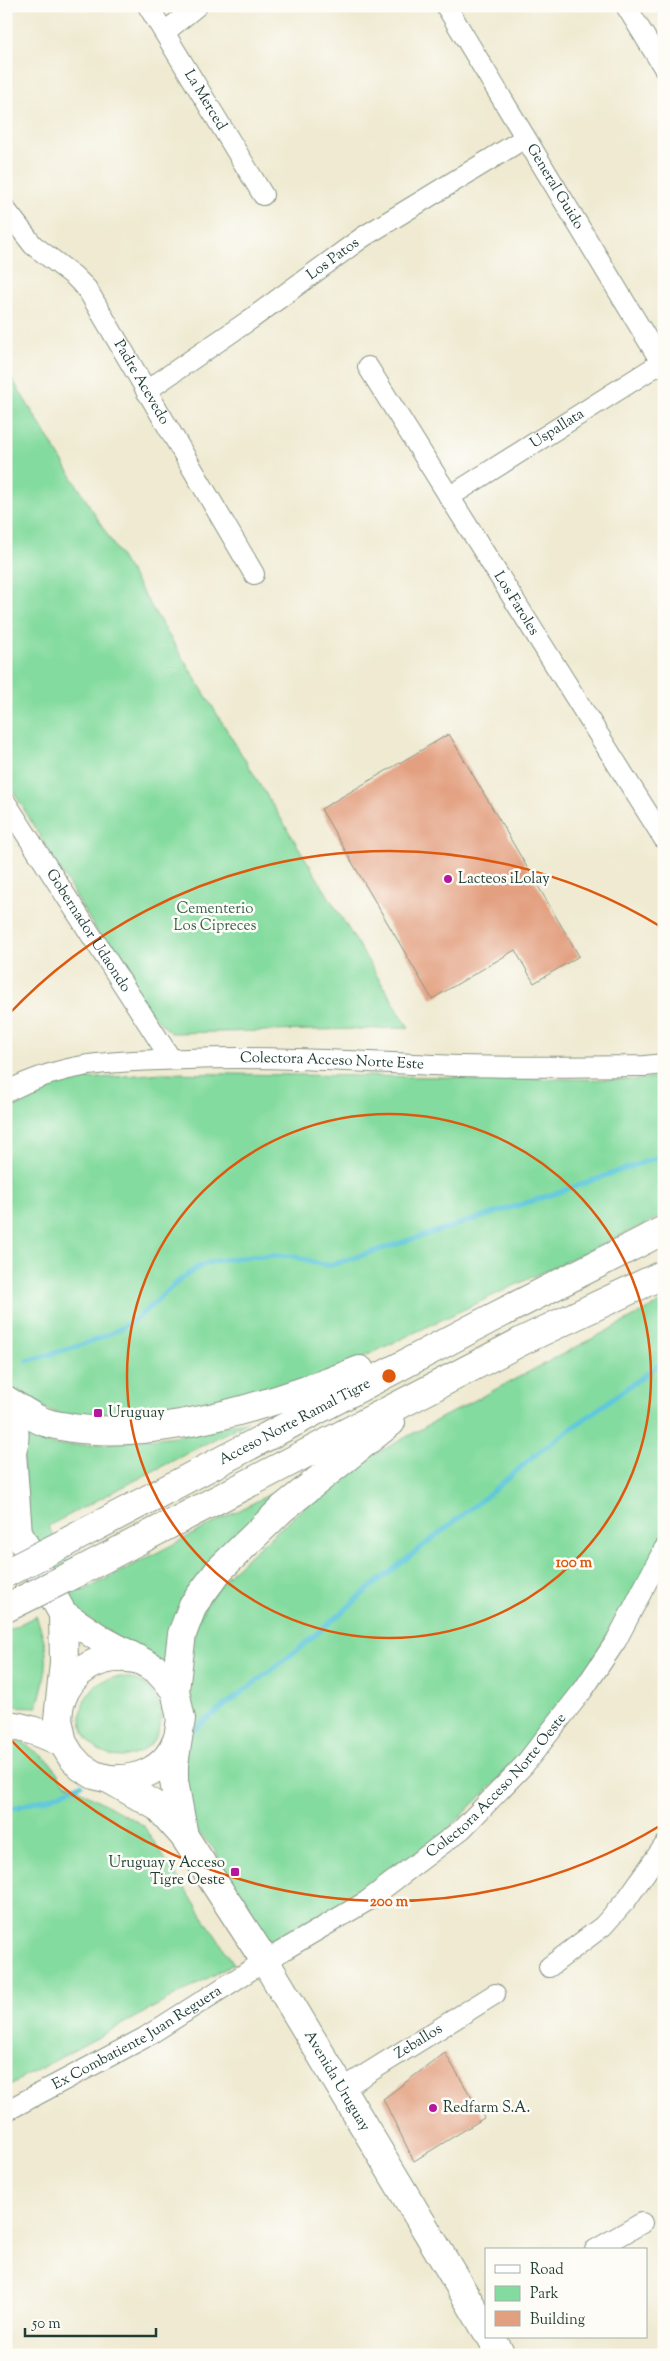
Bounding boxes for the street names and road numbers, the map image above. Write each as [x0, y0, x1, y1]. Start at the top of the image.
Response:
street label: La Merced [179, 66, 232, 135]
street label: General Guido [521, 140, 589, 233]
street label: Los Patos [302, 232, 364, 285]
street label: Padre Acevedo [109, 336, 175, 429]
street label: Uspallata [526, 403, 588, 454]
street label: Los Faroles [488, 567, 544, 639]
street label: Gobernador Udaondo [41, 865, 136, 997]
street label: Colectora Acceso Norte Este [240, 1048, 424, 1075]
street label: Acceso Norte Ramal Tigre [215, 1373, 374, 1470]
street label: Colectora Acceso Norte Oeste [422, 1709, 571, 1863]
street label: Ex Combatiente Juan Reguera [48, 1981, 226, 2095]
street label: Zeballos [390, 2019, 447, 2064]
street label: Avenida Uruguay [299, 2027, 375, 2136]

